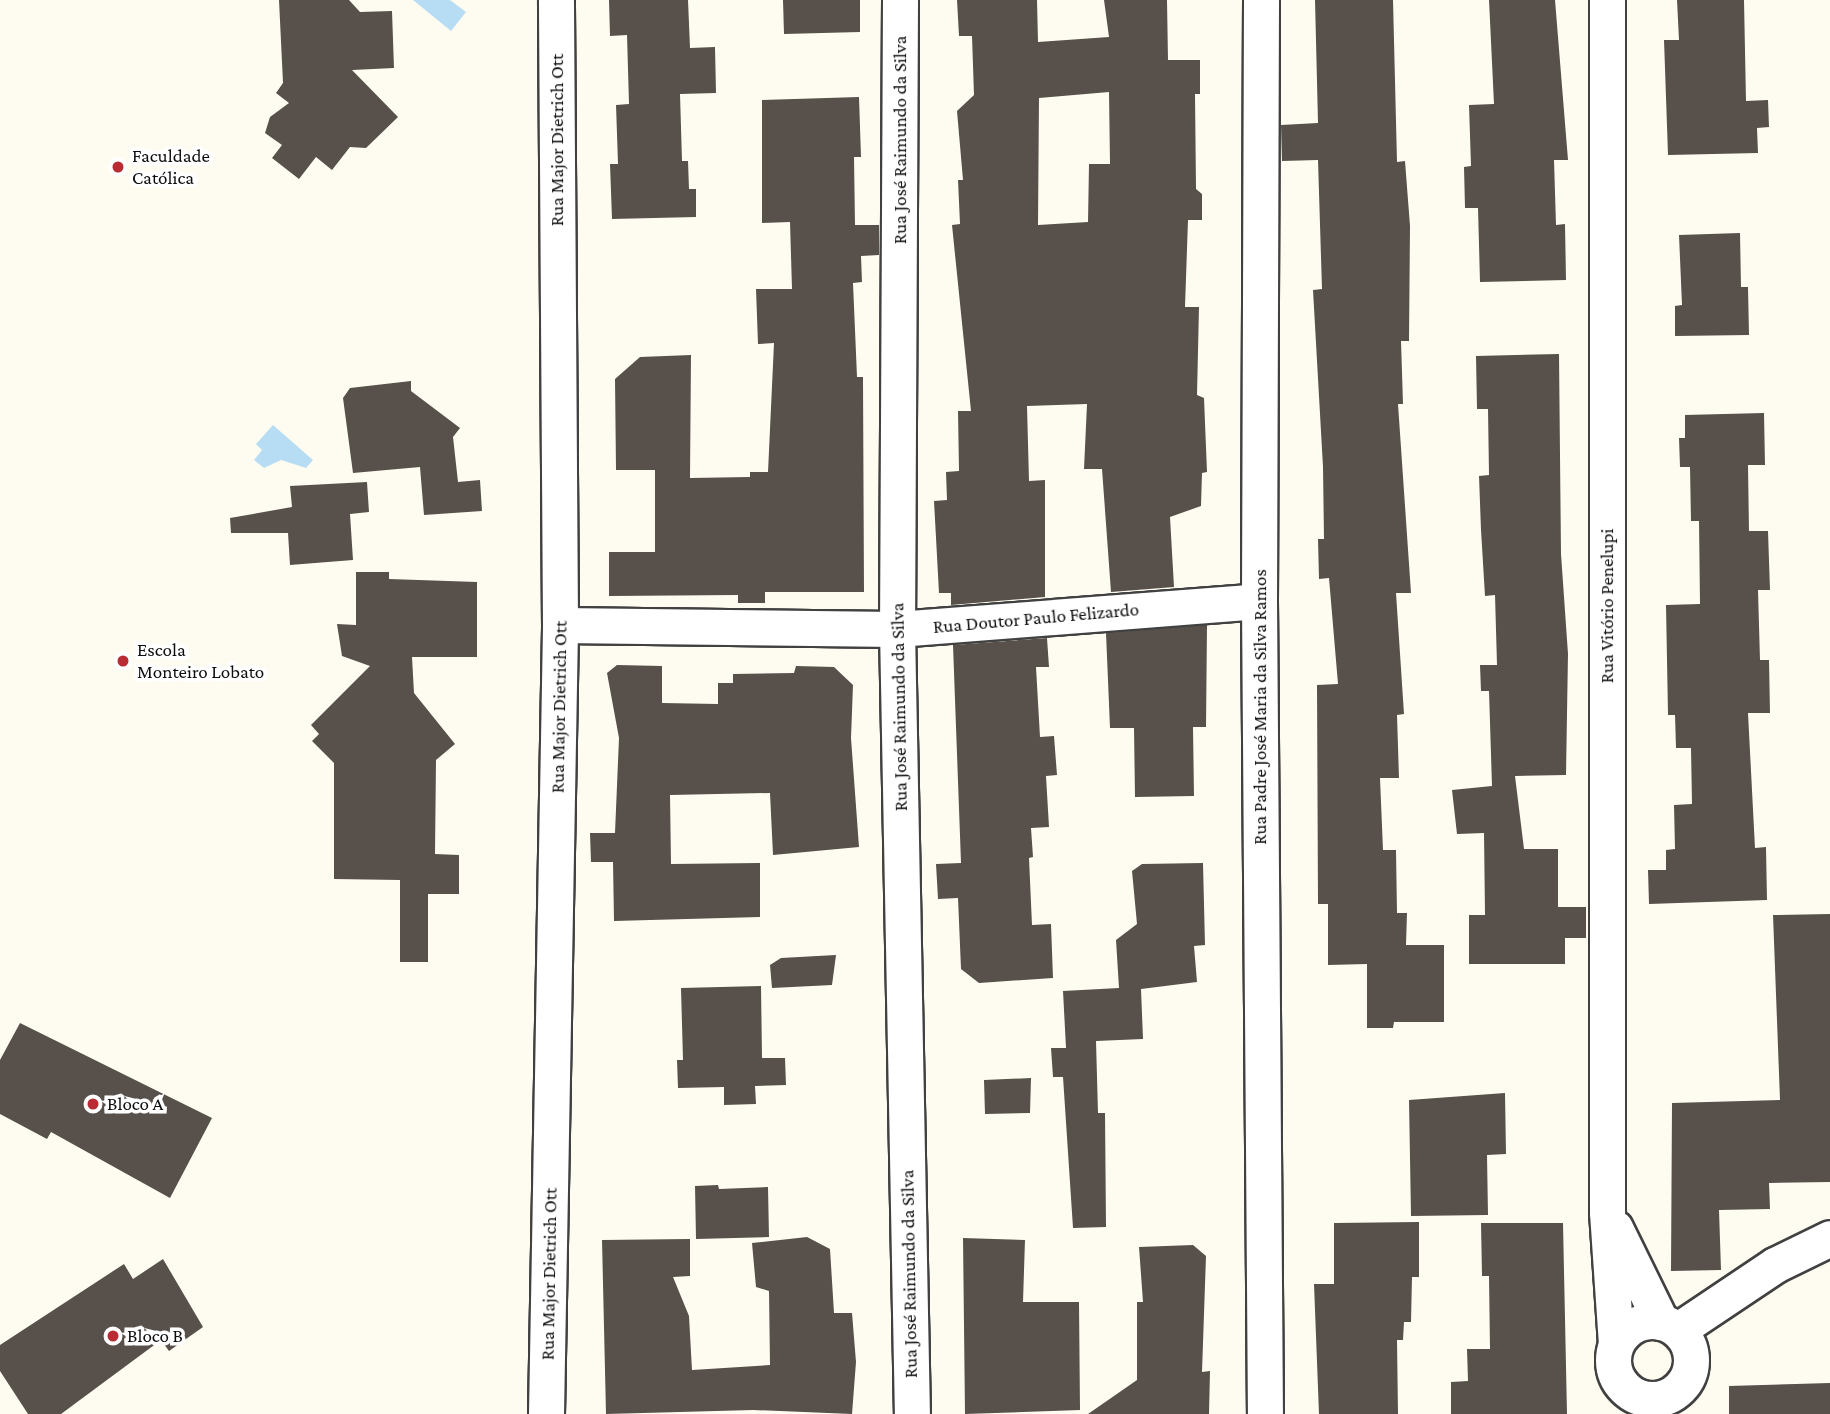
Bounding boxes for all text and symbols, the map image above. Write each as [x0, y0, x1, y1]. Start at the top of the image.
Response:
street label: Rua José Raimundo da Silva [889, 36, 911, 244]
street label: Rua Major Dietrich Ott [546, 54, 568, 226]
place label: Faculdade Católica [132, 145, 210, 189]
marker: Faculdade Católica [110, 159, 126, 175]
street label: Rua Vitório Penelupi [1596, 529, 1618, 683]
street label: Rua Padre José Maria da Silva Ramos [1249, 569, 1271, 845]
street label: Rua Doutor Paulo Felizardo [932, 598, 1140, 638]
street label: Rua José Raimundo da Silva [886, 603, 912, 811]
street label: Rua Major Dietrich Ott [546, 621, 572, 793]
place label: Escola Monteiro Lobato [137, 639, 264, 683]
marker: Escola Monteiro Lobato [115, 653, 131, 669]
place label: Bloco A [107, 1093, 163, 1115]
marker: Bloco A [85, 1096, 101, 1112]
street label: Rua José Raimundo da Silva [896, 1170, 922, 1378]
street label: Rua Major Dietrich Ott [536, 1188, 562, 1360]
place label: Bloco B [127, 1325, 183, 1347]
marker: Bloco B [105, 1328, 121, 1344]

